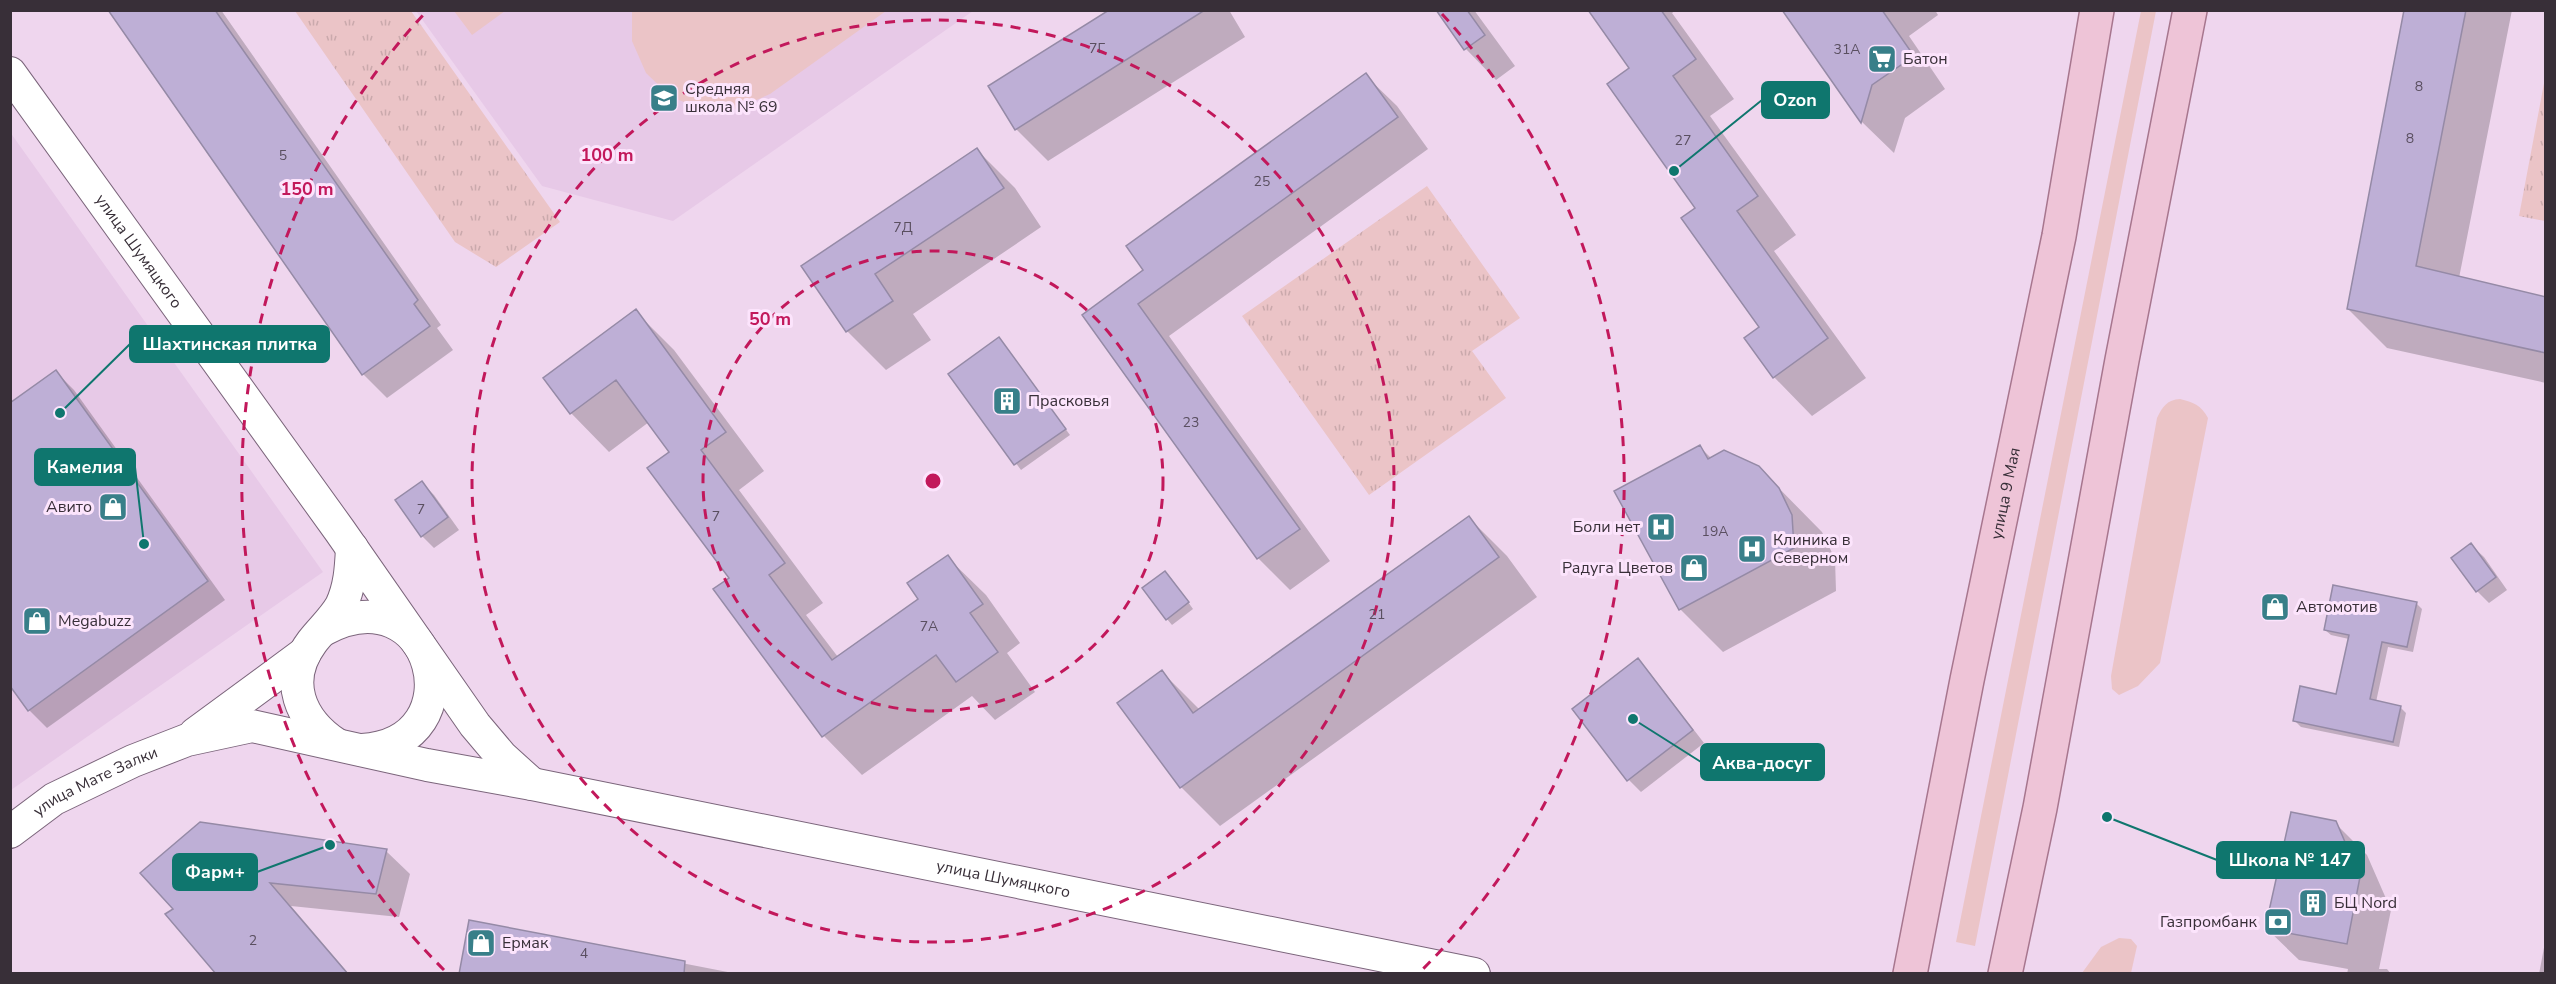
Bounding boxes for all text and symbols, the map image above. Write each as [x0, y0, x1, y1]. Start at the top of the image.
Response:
house number: 7Г [1089, 39, 1105, 58]
house number: 31А [1833, 40, 1861, 59]
supermarket icon: Батон [1866, 43, 1898, 75]
place label: Батон [1903, 48, 1948, 70]
house number: 8 [2415, 77, 2423, 96]
place label: Средняя школа № 69 [685, 78, 778, 118]
school or university icon: Средняя школа № 69 [648, 82, 680, 114]
callout: Ozon [1762, 82, 1829, 118]
text: Ozon [1773, 88, 1817, 112]
house number: 8 [2406, 129, 2414, 148]
house number: 27 [1675, 131, 1691, 150]
text: 100 m [580, 143, 634, 167]
house number: 5 [279, 146, 287, 165]
house number: 25 [1254, 172, 1270, 191]
text: 150 m [280, 177, 334, 201]
street label: улица Шумяцкого [90, 190, 187, 313]
house number: 7Д [893, 218, 913, 237]
text: 50 m [749, 307, 791, 331]
callout: Шахтинская плитка [130, 326, 329, 362]
text: Шахтинская плитка [143, 332, 317, 356]
building icon: Прасковья [991, 385, 1023, 417]
place label: Прасковья [1028, 390, 1109, 412]
house number: 23 [1183, 413, 1199, 432]
street label: улица 9 Мая [1985, 445, 2026, 541]
callout: Камелия [35, 449, 135, 485]
text: Камелия [47, 455, 123, 479]
centre of rings [923, 471, 943, 491]
shop icon: Авито [97, 491, 129, 523]
place label: Авито [46, 496, 92, 518]
house number: 7 [417, 500, 425, 519]
house number: 7 [712, 507, 720, 526]
hospital icon: Боли нет [1645, 511, 1677, 543]
place label: Боли нет [1573, 516, 1641, 538]
house number: 19А [1701, 522, 1729, 541]
place label: Клиника в Северном [1773, 529, 1851, 569]
hospital icon: Клиника в Северном [1736, 533, 1768, 565]
shop icon: Радуга Цветов [1678, 552, 1710, 584]
place label: Радуга Цветов [1562, 557, 1673, 579]
shop icon: Автомотив [2259, 591, 2291, 623]
place label: Автомотив [2296, 596, 2378, 618]
shop icon: Megabuzz [21, 605, 53, 637]
house number: 21 [1369, 605, 1385, 624]
place label: Megabuzz [58, 610, 131, 632]
house number: 7А [920, 617, 938, 636]
street label: улица Мате Залки [29, 741, 161, 822]
callout: Аква-досуг [1701, 744, 1824, 780]
text: Аква-досуг [1712, 751, 1812, 775]
callout: Школа № 147 [2217, 842, 2364, 878]
text: Школа № 147 [2229, 848, 2351, 872]
callout: Фарм+ [173, 854, 257, 890]
street label: улица Шумяцкого [934, 855, 1072, 903]
text: Фарм+ [185, 860, 245, 884]
building icon: БЦ Nord [2297, 887, 2329, 919]
place label: БЦ Nord [2334, 892, 2397, 914]
bank icon: Газпромбанк [2262, 906, 2294, 938]
place label: Газпромбанк [2160, 911, 2258, 933]
shop icon: Ермак [465, 927, 497, 959]
house number: 2 [249, 931, 257, 950]
place label: Ермак [502, 932, 549, 954]
house number: 4 [580, 944, 588, 963]

